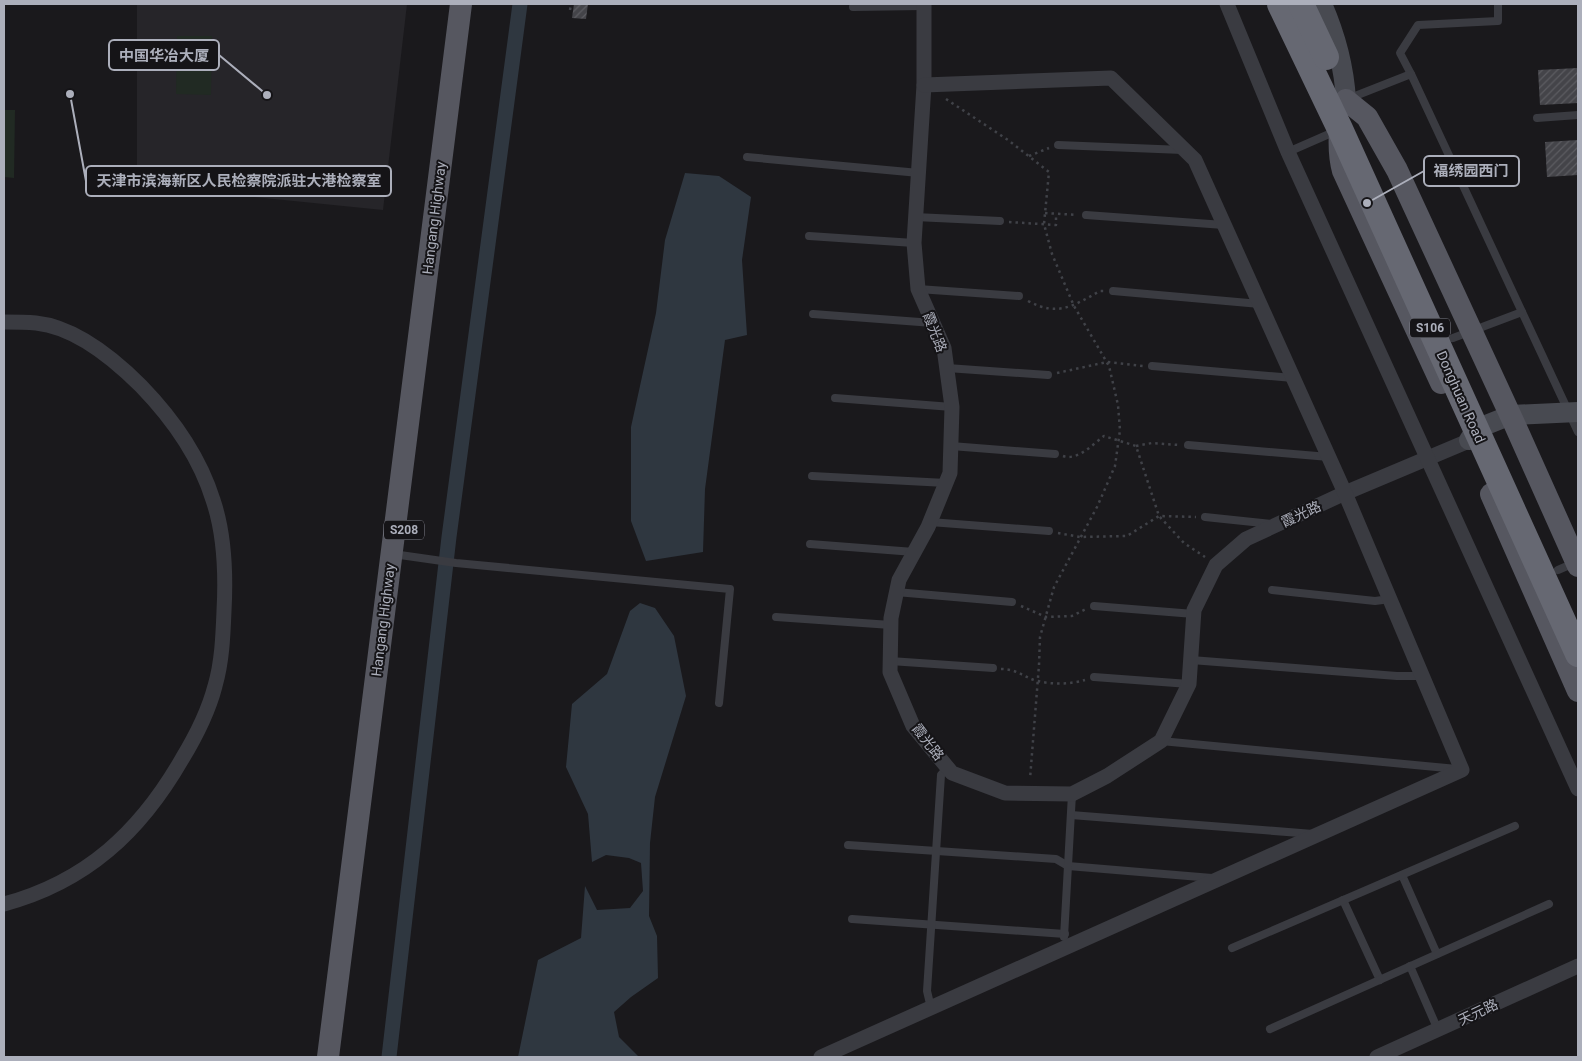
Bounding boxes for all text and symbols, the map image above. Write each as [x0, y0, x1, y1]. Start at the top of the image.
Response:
callout: 中国华冶大厦 [109, 40, 219, 70]
text: 中国华冶大厦 [119, 47, 209, 65]
callout: 福绣园西门 [1424, 156, 1519, 186]
street label: Hangang Highway [419, 160, 449, 275]
text: 福绣园西门 [1433, 162, 1509, 180]
callout: 天津市滨海新区人民检察院派驻大港检察室 [86, 166, 391, 196]
text: 天津市滨海新区人民检察院派驻大港检察室 [96, 172, 382, 190]
street label: 霞光路 [920, 310, 950, 354]
road number: S106 [1410, 318, 1450, 338]
street label: Donghuan Road [1434, 348, 1488, 446]
street label: 霞光路 [1279, 498, 1323, 530]
road number: S208 [384, 520, 424, 540]
street label: Hangang Highway [368, 562, 398, 677]
street label: 霞光路 [909, 721, 947, 763]
street label: 天元路 [1456, 996, 1500, 1028]

